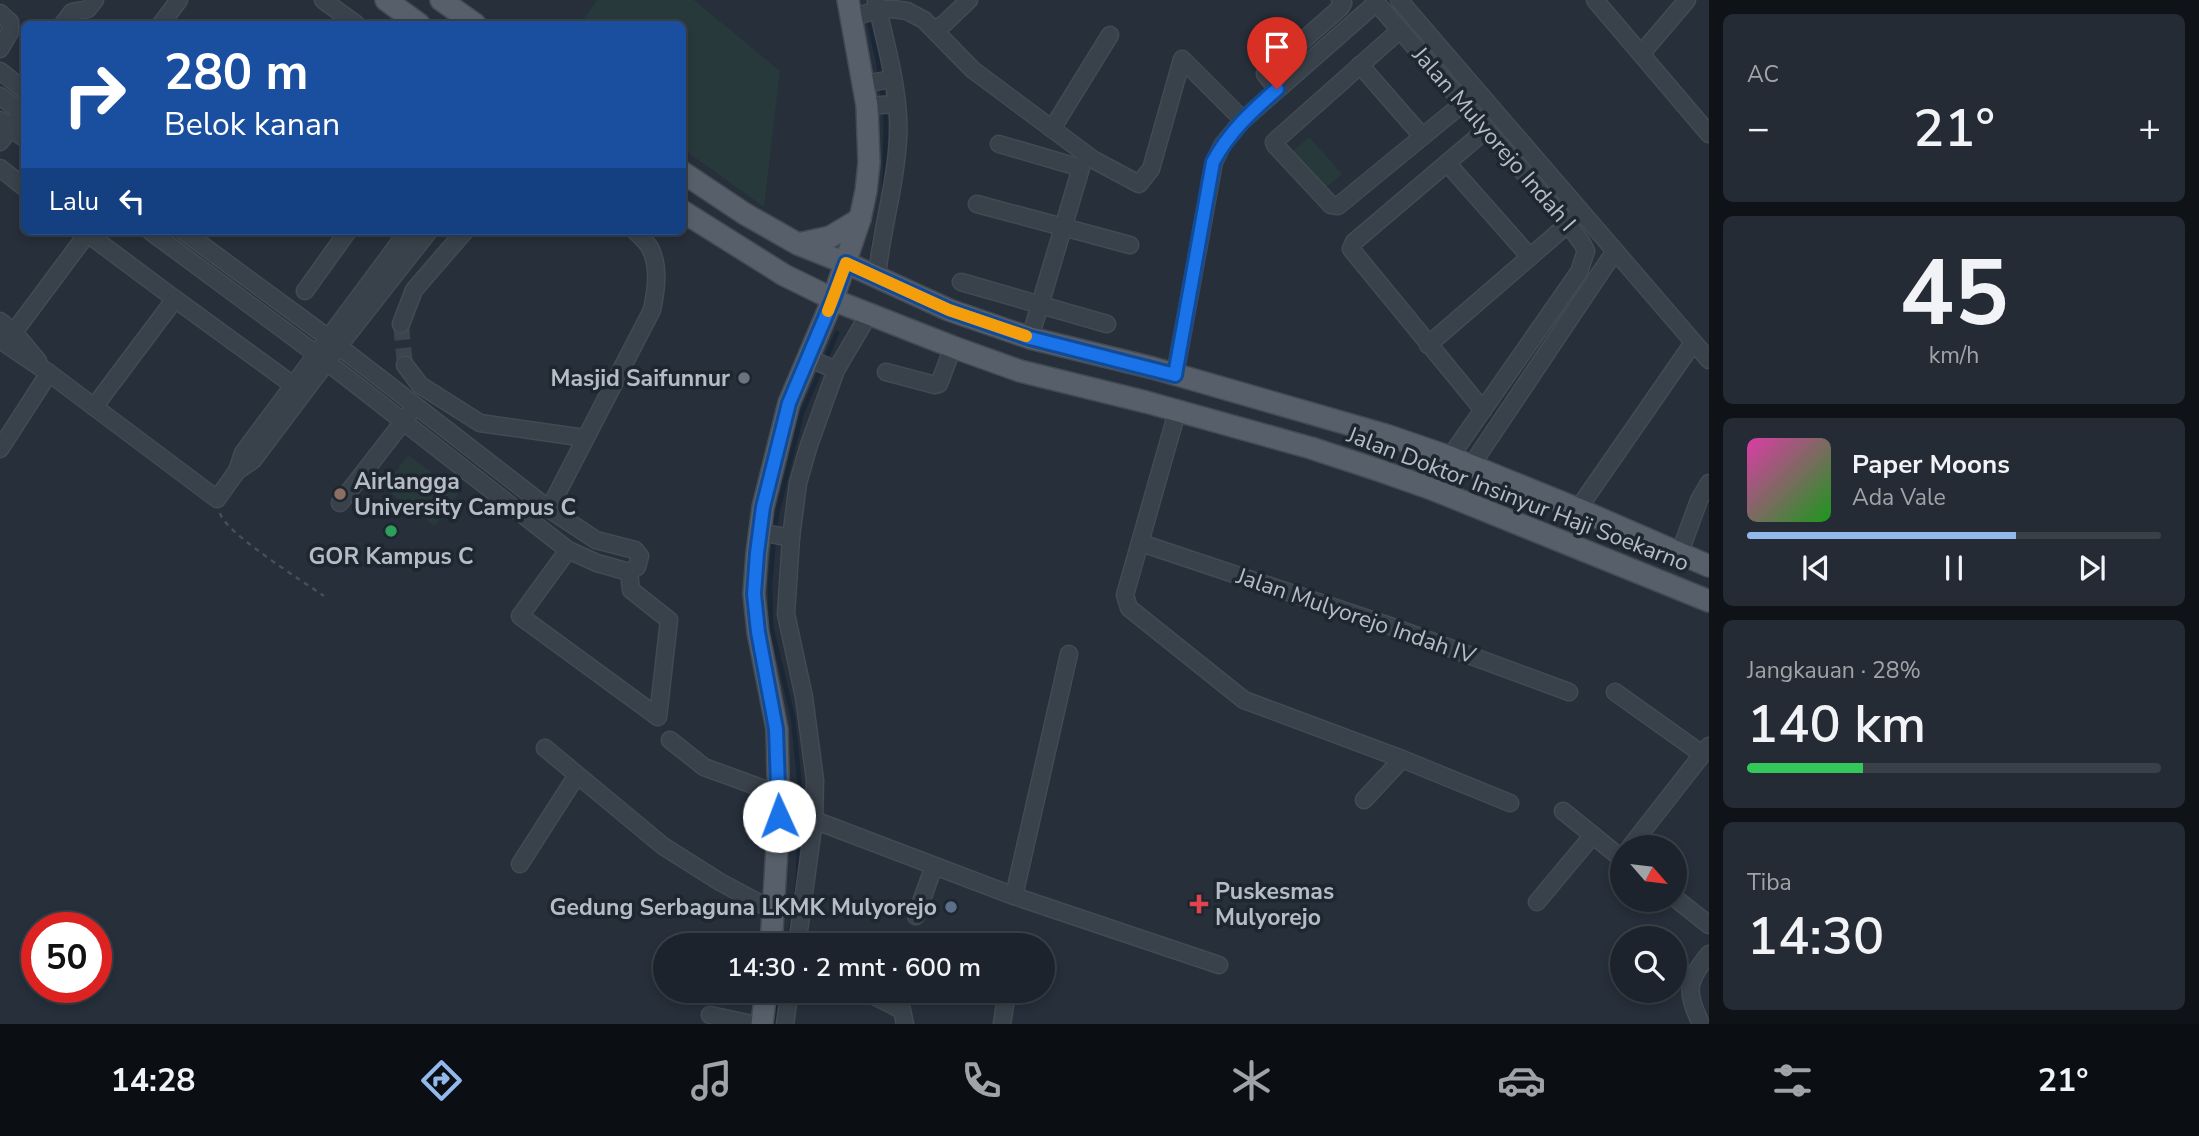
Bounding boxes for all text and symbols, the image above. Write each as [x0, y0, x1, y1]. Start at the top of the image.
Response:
pin [1247, 17, 1307, 89]
icon: arrive [1258, 28, 1296, 66]
text: 280 m [164, 39, 308, 106]
street label: Jalan Mulyorejo Indah I [1405, 39, 1583, 238]
icon: right [49, 49, 140, 140]
text: AC [1747, 59, 1779, 90]
text: 21° [1913, 93, 1995, 164]
text: Belok kanan [164, 103, 340, 146]
text: − [1747, 103, 1770, 154]
text: + [2138, 103, 2161, 154]
icon: left [113, 182, 151, 220]
text: Lalu [49, 184, 99, 219]
text: 45 [1899, 232, 2009, 356]
text: km/h [1929, 340, 1979, 371]
place label: Masjid Saifunnur [551, 363, 730, 394]
marker: Masjid Saifunnur [736, 370, 752, 386]
street label: Jalan Doktor Insinyur Haji Soekarno [1342, 419, 1693, 579]
text: Paper Moons [1852, 447, 2010, 482]
place label: Airlangga University Campus C [354, 466, 576, 523]
text: Ada Vale [1852, 482, 1946, 513]
marker: Airlangga University Campus C [332, 486, 348, 502]
marker: GOR Kampus C [383, 523, 399, 539]
place label: GOR Kampus C [308, 541, 474, 572]
icon: previous [1797, 549, 1835, 587]
icon: pause [1935, 549, 1973, 587]
icon: next [2073, 549, 2111, 587]
street label: Jalan Mulyorejo Indah IV [1231, 560, 1480, 672]
text: Jangkauan · 28% [1747, 655, 1921, 686]
text: 140 km [1747, 689, 1926, 760]
position arrow [742, 779, 816, 853]
north arrow [1610, 835, 1687, 912]
map controls [1610, 835, 1687, 1003]
text: Tiba [1747, 867, 1792, 898]
place label: Puskesmas Mulyorejo [1215, 876, 1334, 933]
place label: Gedung Serbaguna LKMK Mulyorejo [550, 892, 937, 923]
marker: Puskesmas Mulyorejo [1189, 894, 1209, 914]
marker: Gedung Serbaguna LKMK Mulyorejo [943, 899, 959, 915]
text: 14:30 [1747, 901, 1884, 972]
speed limit sign: 50 [21, 912, 112, 1003]
button: search [1610, 926, 1687, 1003]
text: 14:30 · 2 mnt · 600 m [727, 950, 981, 985]
icon: directions [417, 1056, 466, 1105]
icon: music [687, 1056, 736, 1105]
icon: phone [957, 1056, 1006, 1105]
icon: climate [1227, 1056, 1276, 1105]
icon: car [1497, 1056, 1546, 1105]
icon: filters [1768, 1056, 1817, 1105]
text: 14:28 [111, 1059, 195, 1102]
text: 21° [2038, 1059, 2088, 1102]

